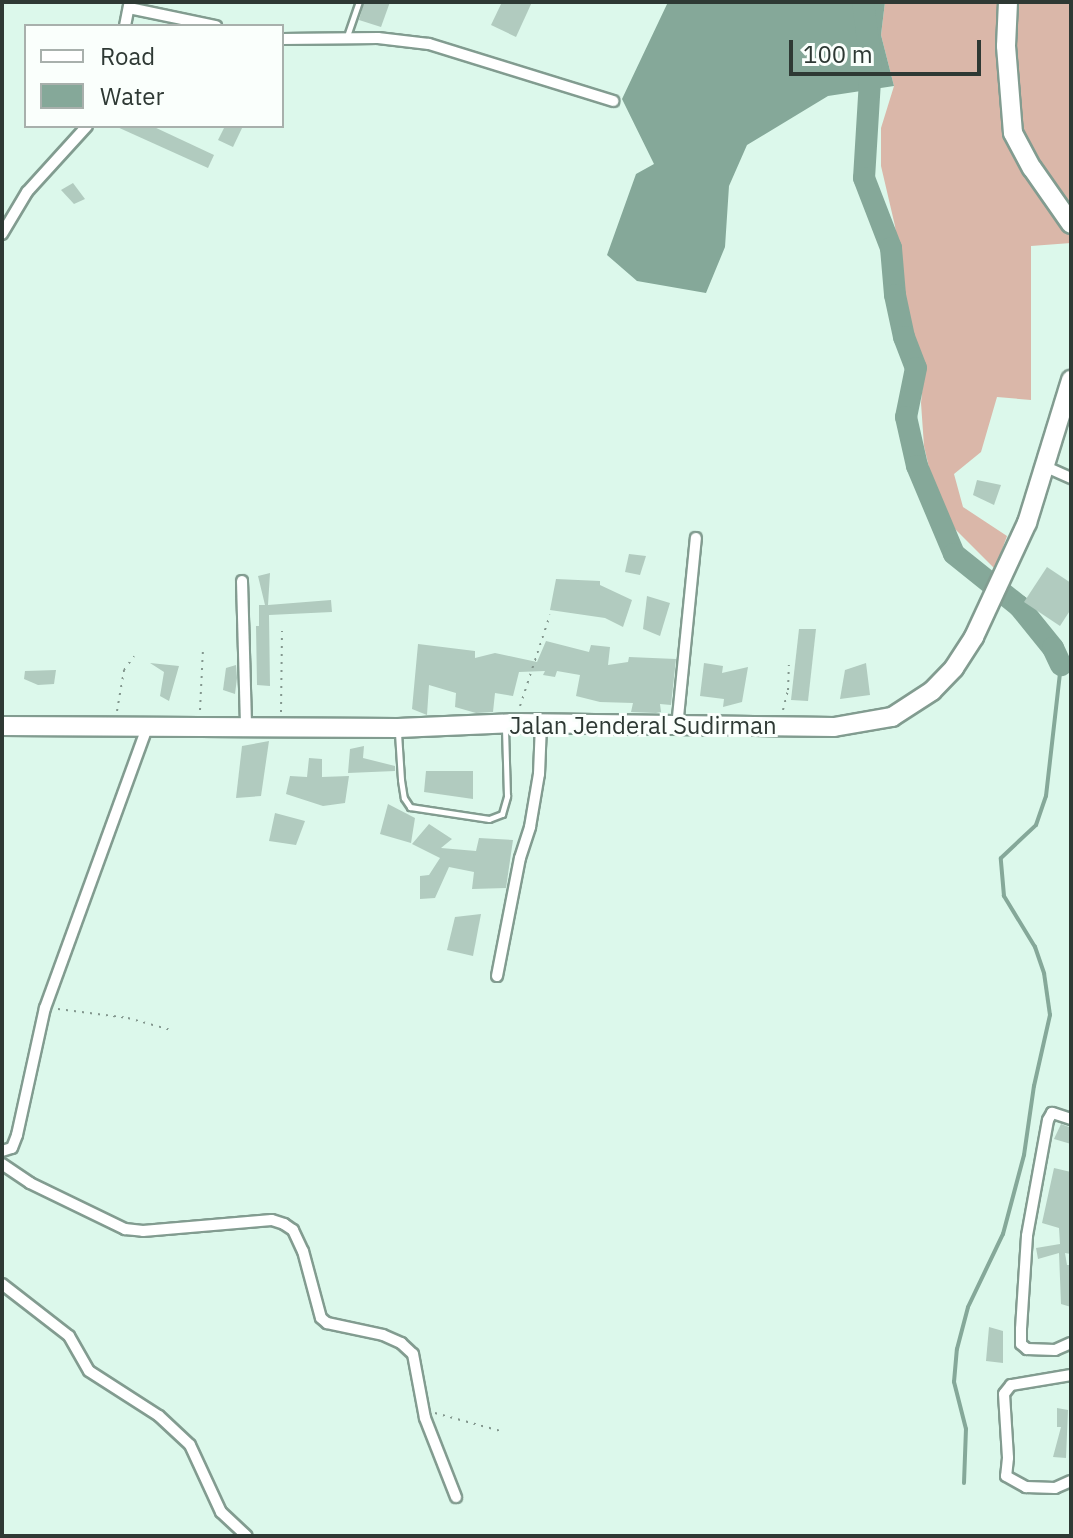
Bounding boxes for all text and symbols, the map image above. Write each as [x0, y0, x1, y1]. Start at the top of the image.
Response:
legend [24, 24, 284, 128]
scale bar [793, 24, 985, 74]
text: 100 m [803, 38, 873, 70]
text: Road [100, 40, 155, 72]
text: Water [100, 80, 164, 112]
street label: Jalan Jenderal Sudirman [509, 712, 777, 740]

